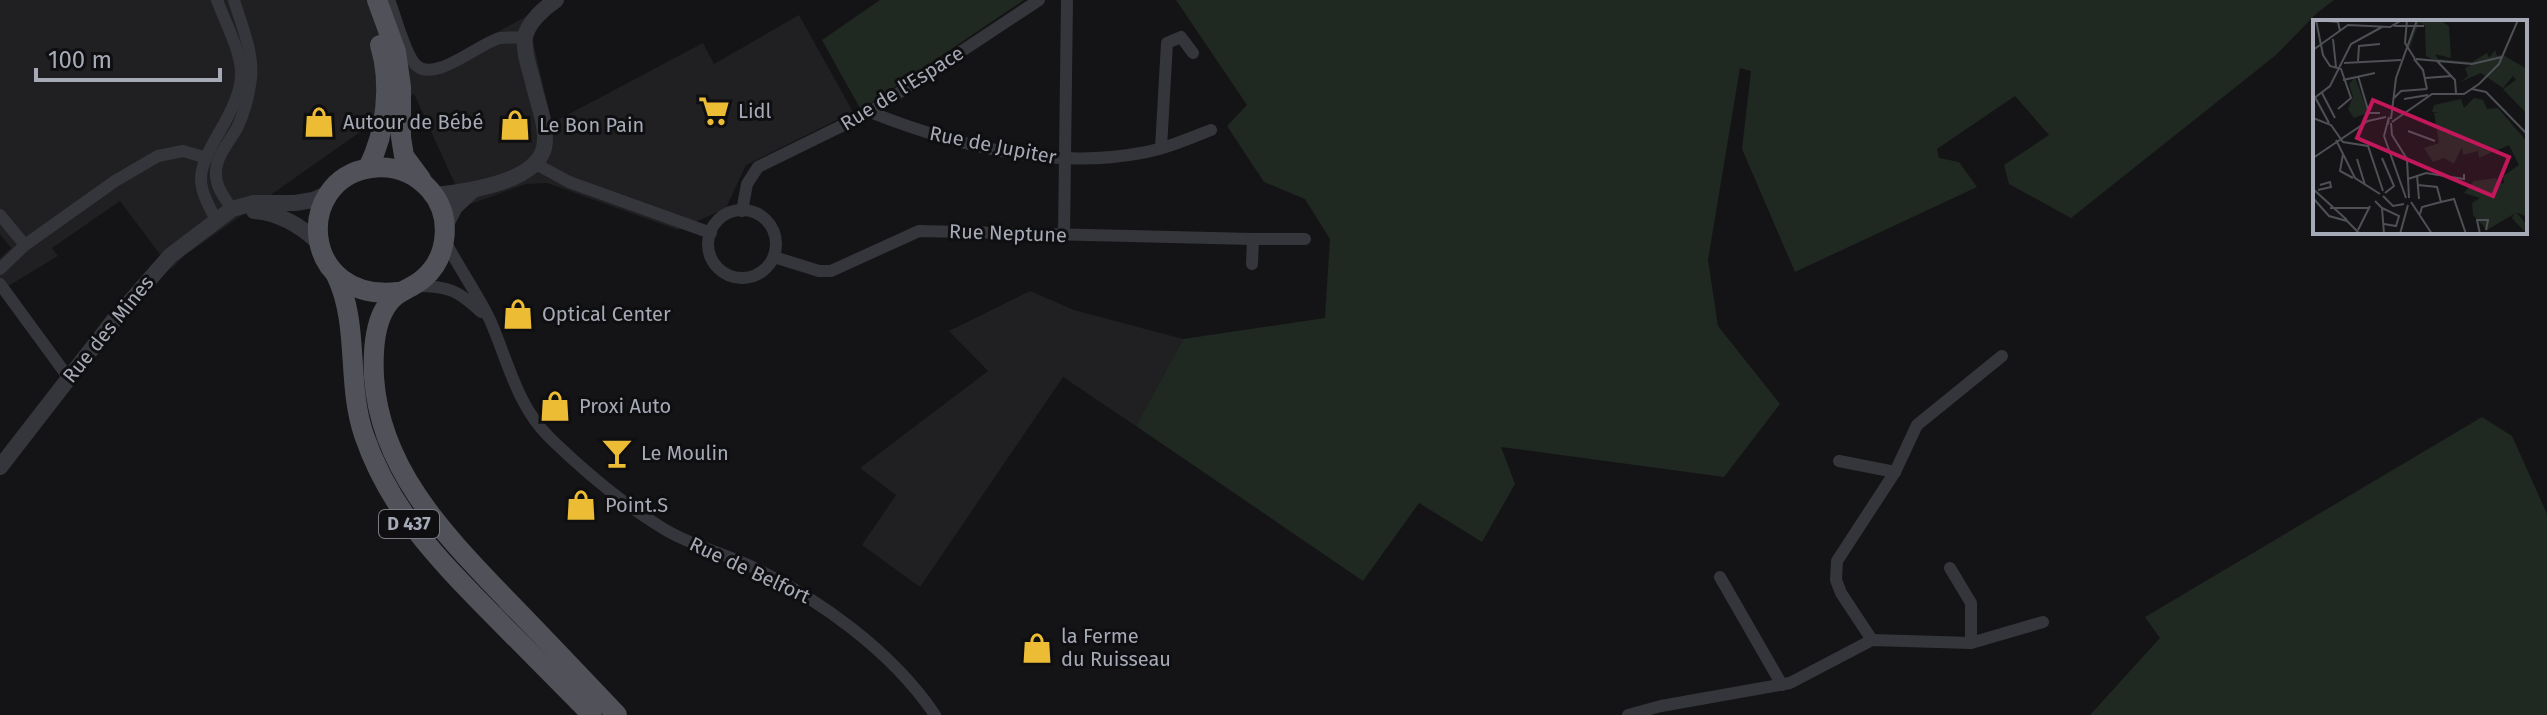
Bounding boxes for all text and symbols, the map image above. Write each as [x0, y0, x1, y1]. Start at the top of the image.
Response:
inset map [2313, 20, 2527, 234]
scale bar [36, 32, 220, 82]
street label: Rue de l'Espace [836, 41, 968, 135]
text: 100 m [48, 46, 112, 74]
supermarket icon: Lidl [697, 94, 731, 128]
place label: Lidl [738, 99, 772, 123]
shop icon: Autour de Bébé [302, 105, 336, 139]
shop icon: Le Bon Pain [498, 108, 532, 142]
place label: Autour de Bébé [343, 110, 483, 134]
place label: Le Bon Pain [539, 113, 644, 137]
street label: Rue de Jupiter [927, 121, 1059, 169]
street label: Rue Neptune [949, 219, 1067, 247]
street label: Rue des Mines [58, 271, 158, 387]
shop icon: Optical Center [501, 297, 535, 331]
place label: Optical Center [542, 302, 671, 326]
shop icon: Proxi Auto [538, 389, 572, 423]
place label: Proxi Auto [579, 394, 671, 418]
bar icon: Le Moulin [600, 436, 634, 470]
place label: Le Moulin [641, 441, 729, 465]
shop icon: Point.S [564, 488, 598, 522]
place label: Point.S [605, 493, 668, 517]
road number: D 437 [379, 510, 439, 538]
street label: Rue de Belfort [686, 532, 815, 609]
place label: la Ferme du Ruisseau [1061, 624, 1171, 671]
shop icon: la Ferme du Ruisseau [1020, 631, 1054, 665]

